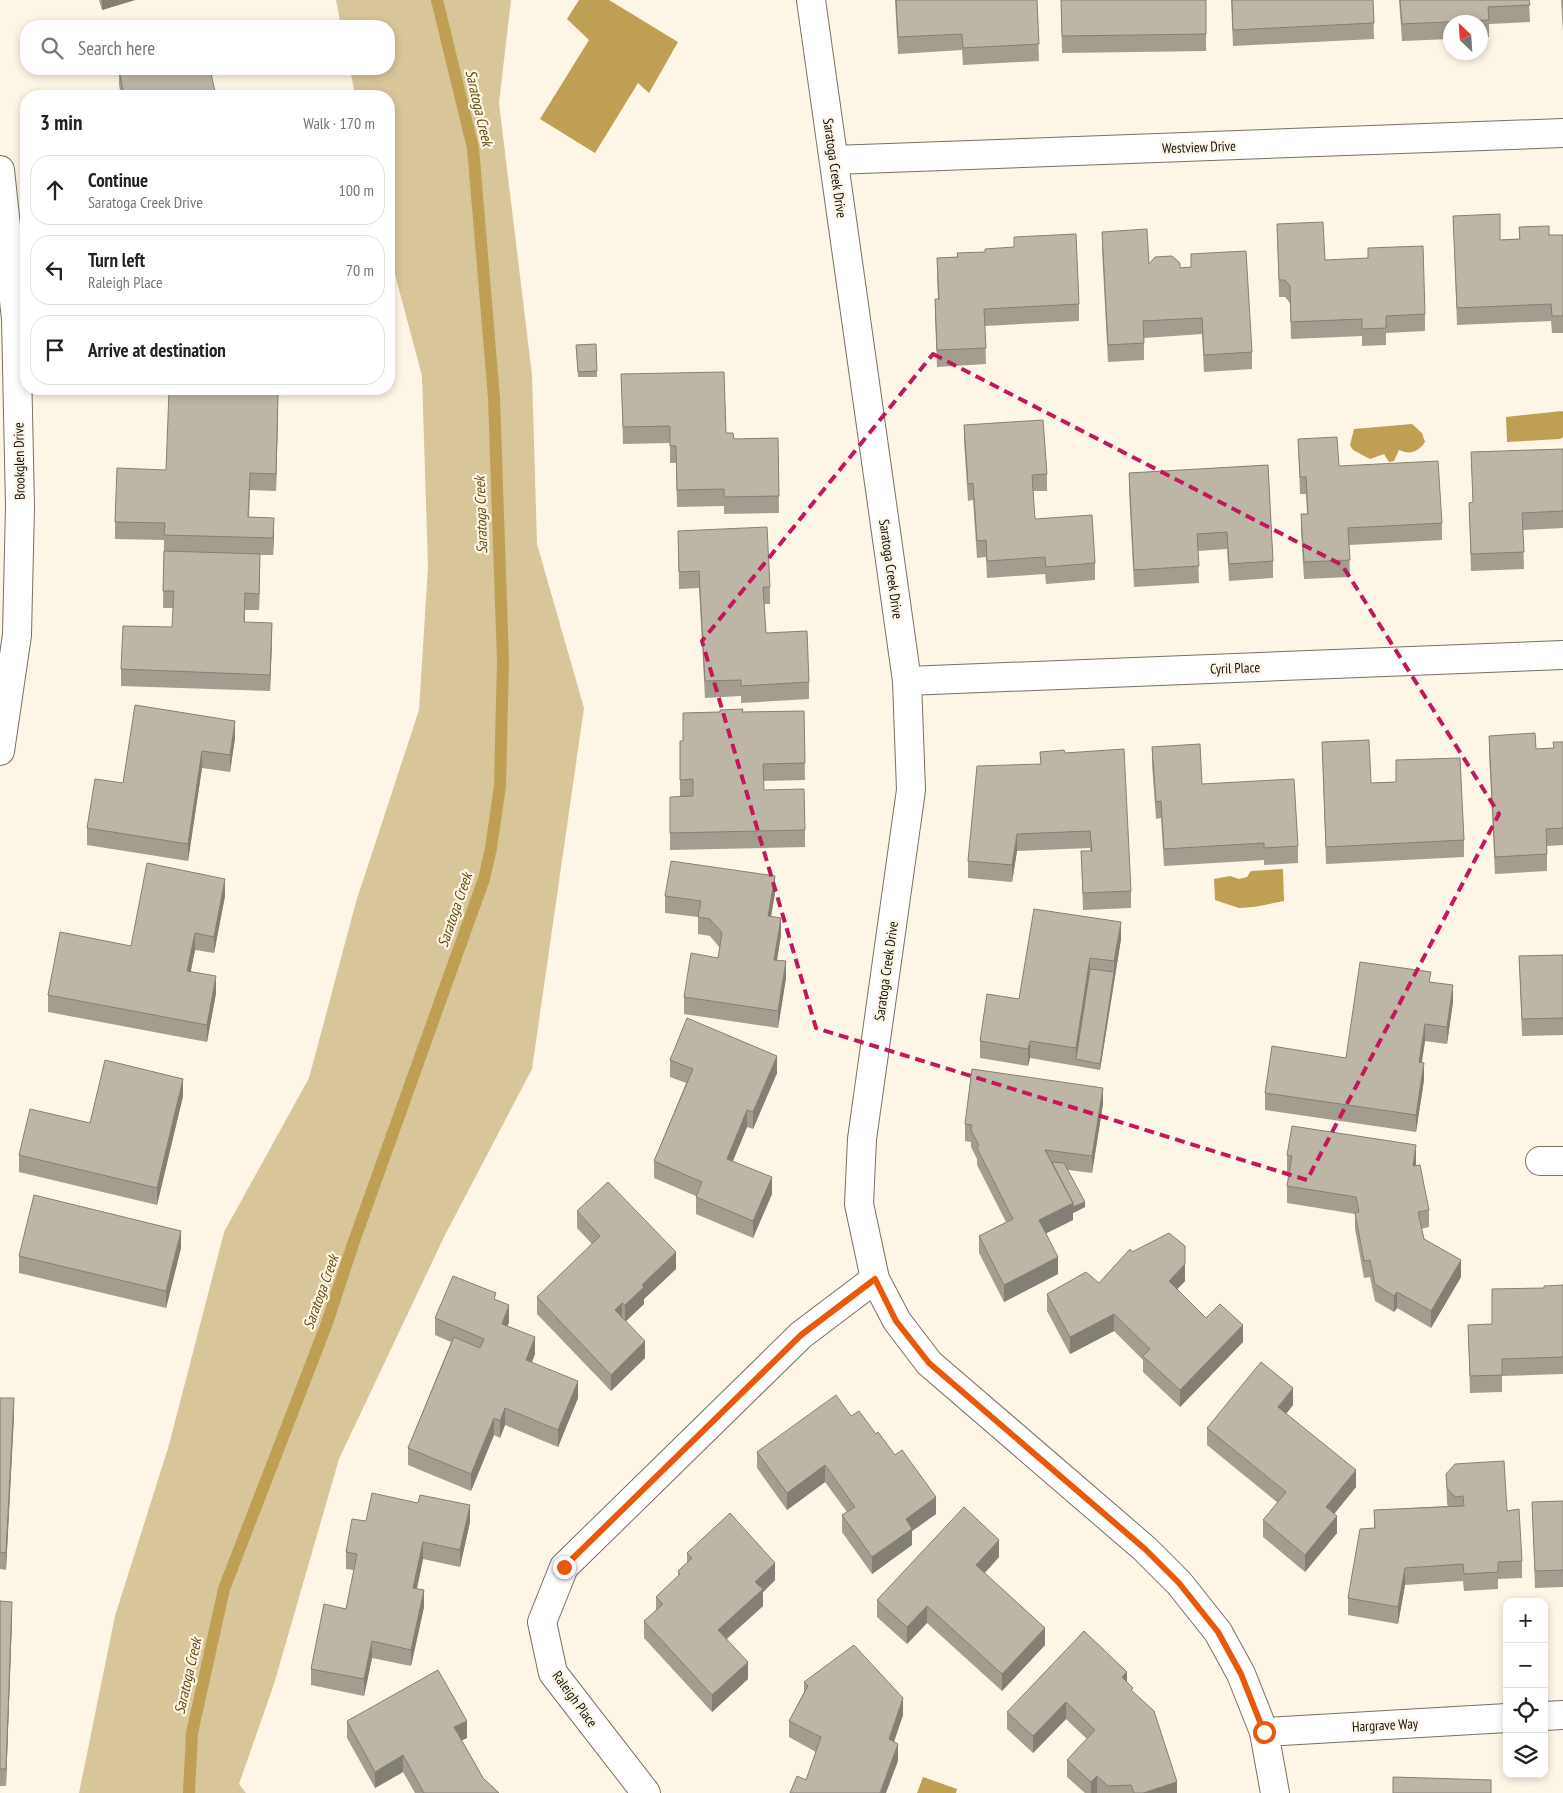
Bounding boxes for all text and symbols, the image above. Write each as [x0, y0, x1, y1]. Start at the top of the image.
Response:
north arrow [1443, 15, 1488, 60]
search box [20, 20, 395, 75]
icon: search [38, 34, 66, 62]
text: Search here [78, 36, 155, 60]
water label: Saratoga Creek [462, 68, 498, 150]
text: 3 min [40, 109, 82, 136]
text: Walk · 170 m [303, 113, 375, 133]
street label: Saratoga Creek Drive [819, 117, 851, 219]
street label: Westview Drive [1162, 137, 1236, 157]
text: Continue [88, 168, 148, 192]
icon: ahead [41, 176, 69, 204]
text: 100 m [339, 180, 374, 200]
text: Saratoga Creek Drive [88, 192, 203, 212]
text: Turn left [88, 248, 145, 272]
icon: left [41, 256, 69, 284]
text: 70 m [346, 260, 374, 280]
text: Raleigh Place [88, 272, 163, 292]
icon: arrive [41, 336, 69, 364]
text: Arrive at destination [88, 338, 226, 362]
street label: Brookglen Drive [9, 422, 29, 500]
water label: Saratoga Creek [470, 474, 491, 554]
street label: Saratoga Creek Drive [875, 518, 907, 620]
street label: Cyril Place [1210, 658, 1261, 678]
water label: Saratoga Creek [433, 868, 477, 950]
street label: Saratoga Creek Drive [870, 920, 902, 1022]
water label: Saratoga Creek [298, 1250, 343, 1332]
route end [553, 1556, 576, 1579]
map controls [1503, 1598, 1548, 1778]
button: + [1503, 1598, 1548, 1643]
water label: Saratoga Creek [170, 1634, 206, 1716]
button: − [1503, 1643, 1548, 1688]
street label: Raleigh Place [549, 1667, 602, 1731]
button: locate [1503, 1688, 1548, 1733]
street label: Hargrave Way [1351, 1714, 1419, 1736]
route start [1253, 1721, 1276, 1744]
button: layers [1503, 1733, 1548, 1778]

